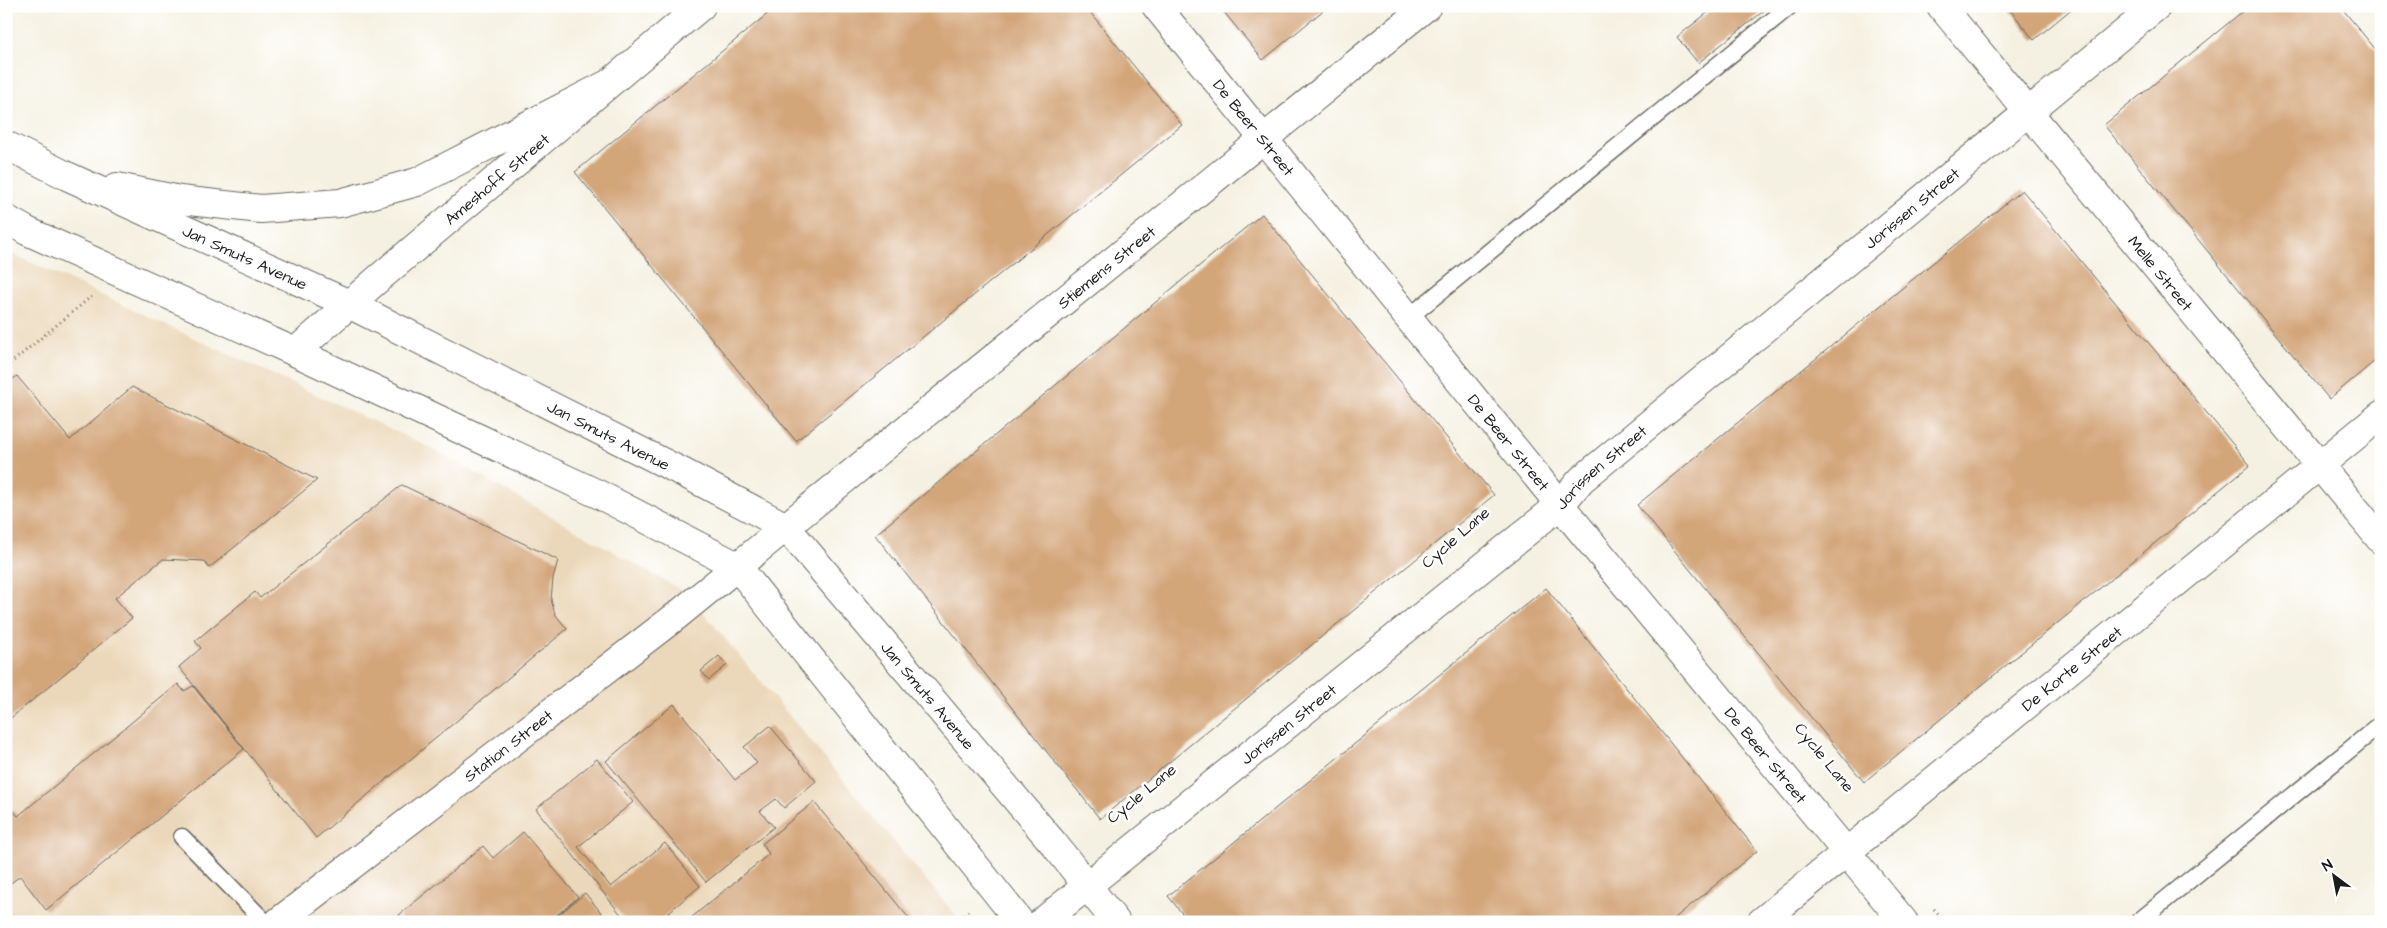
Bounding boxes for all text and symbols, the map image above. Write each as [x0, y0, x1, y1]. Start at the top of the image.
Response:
street label: De Beer Street [1207, 75, 1300, 181]
street label: Ameshoff Street [440, 128, 555, 230]
street label: Jorissen Street [1860, 163, 1965, 254]
street label: Jan Smuts Avenue [179, 220, 311, 296]
street label: Stiemens Street [1053, 221, 1161, 314]
street label: Melle Street [2123, 231, 2198, 316]
street label: De Beer Street [1462, 390, 1554, 496]
street label: Jan Smuts Avenue [543, 396, 674, 476]
street label: Jorissen Street [1551, 420, 1652, 515]
street label: Cycle Lane [1417, 502, 1495, 574]
street label: De Korte Street [2017, 621, 2127, 717]
street label: Jan Smuts Avenue [876, 637, 980, 755]
street label: Jorissen Street [1236, 679, 1342, 770]
street label: De Beer Street [1719, 703, 1812, 809]
street label: Station Street [460, 705, 558, 787]
street label: Cycle Lane [1789, 718, 1859, 798]
street label: Cycle Lane [1102, 759, 1182, 829]
north arrow [2310, 850, 2360, 900]
text: N [2319, 855, 2337, 877]

